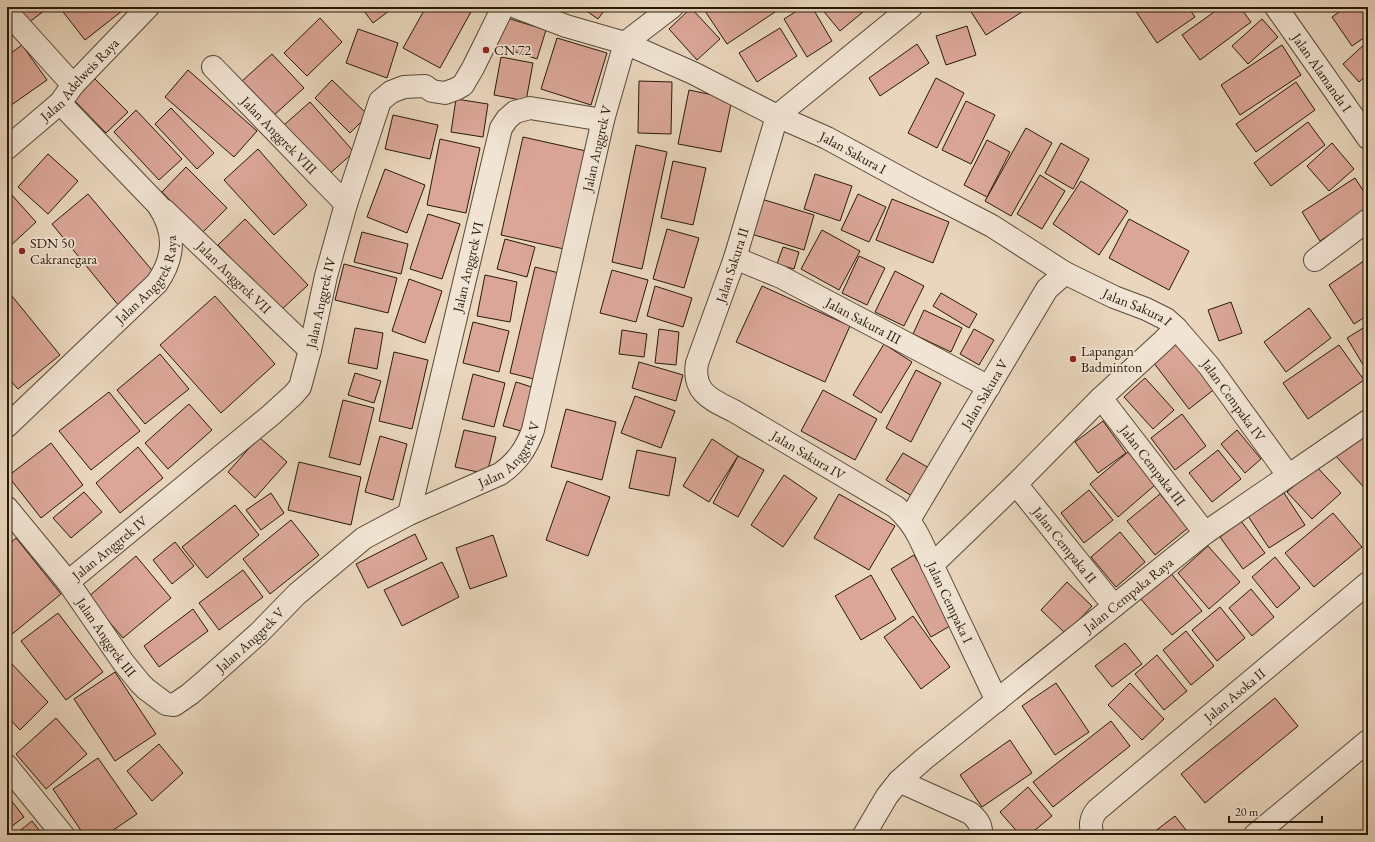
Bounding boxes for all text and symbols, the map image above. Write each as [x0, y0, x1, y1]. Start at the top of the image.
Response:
street label: Jalan Alamanda I [1287, 29, 1356, 116]
street label: Jalan Adelweis Raya [36, 34, 123, 126]
place label: CN 72 [494, 41, 532, 59]
marker: CN 72 [481, 45, 491, 55]
street label: Jalan Anggrek VIII [236, 92, 321, 178]
street label: Jalan Anggrek V [578, 103, 616, 194]
street label: Jalan Sakura I [816, 127, 890, 178]
street label: Jalan Anggrek VI [448, 220, 487, 315]
street label: Jalan Sakura II [711, 225, 753, 306]
place label: SDN 50 Cakranegara [30, 234, 98, 268]
street label: Jalan Anggrek Raya [110, 234, 180, 328]
street label: Jalan Anggrek VII [192, 236, 276, 317]
marker: SDN 50 Cakranegara [17, 246, 27, 256]
street label: Jalan Anggrek IV [301, 255, 340, 351]
street label: Jalan Sakura I [1099, 283, 1176, 330]
street label: Jalan Sakura III [822, 293, 905, 348]
place label: Lapangan Badminton [1081, 342, 1143, 376]
marker: Lapangan Badminton [1068, 354, 1078, 364]
street label: Jalan Cempaka IV [1197, 354, 1270, 445]
street label: Jalan Sakura V [956, 355, 1012, 433]
street label: Jalan Anggrek V [474, 419, 544, 492]
street label: Jalan Cempaka III [1115, 420, 1190, 510]
street label: Jalan Sakura IV [767, 426, 849, 484]
street label: Jalan Cempaka II [1028, 502, 1101, 587]
street label: Jalan Anggrek IV [67, 511, 152, 585]
street label: Jalan Cempaka Raya [1079, 553, 1177, 637]
street label: Jalan Cempaka I [923, 558, 977, 646]
street label: Jalan Anggrek III [72, 593, 140, 681]
street label: Jalan Anggrek V [211, 603, 289, 677]
street label: Jalan Asoka II [1199, 664, 1269, 727]
scale bar [1229, 798, 1322, 824]
text: 20 m [1235, 804, 1259, 820]

